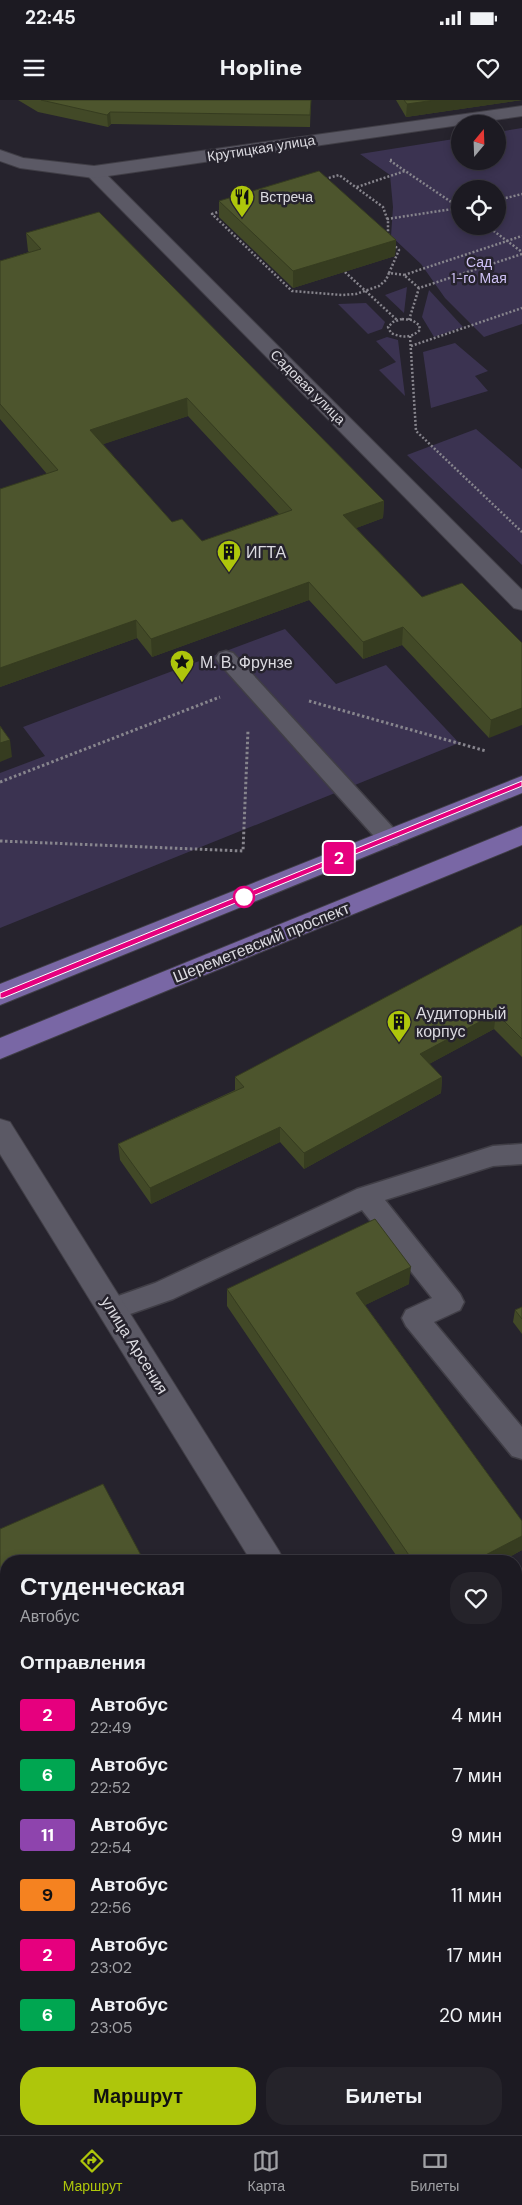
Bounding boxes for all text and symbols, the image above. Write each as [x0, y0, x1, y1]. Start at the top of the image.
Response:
text: 22:45 [25, 5, 76, 30]
text: Hopline [220, 53, 302, 82]
icon: menu [20, 54, 48, 82]
icon: heart [474, 54, 502, 82]
north arrow [451, 115, 506, 170]
map controls [451, 115, 506, 235]
street label: Крутицкая улица [206, 131, 316, 165]
button: locate [451, 180, 506, 235]
restaurant icon: Встреча [229, 184, 255, 218]
place label: Встреча [260, 188, 313, 206]
park label: Сад 1-го Мая [451, 253, 507, 287]
street label: Садовая улица [267, 346, 349, 428]
building icon: ИГТА [216, 539, 242, 573]
place label: ИГТА [246, 542, 286, 563]
place icon: М. В. Фрунзе [169, 649, 195, 683]
place label: М. В. Фрунзе [200, 652, 293, 673]
line badge: 2 [323, 842, 355, 874]
text: 2 [334, 846, 344, 870]
unlabelled marker [233, 886, 255, 908]
street label: Шереметевский проспект [170, 897, 353, 988]
place label: Аудиторный корпус [416, 1003, 506, 1042]
building icon: Аудиторный корпус [386, 1009, 412, 1043]
street label: улица Арсения [96, 1293, 173, 1398]
text: Студенческая [20, 1571, 185, 1602]
button: heart [450, 1572, 502, 1624]
text: Автобус [20, 1606, 80, 1627]
text: Отправления [20, 1650, 146, 1675]
text: Автобус [90, 1692, 168, 1717]
text: 2 [42, 1703, 53, 1727]
text: 4 мин [451, 1703, 502, 1728]
text: 22:49 [90, 1717, 131, 1738]
text: Автобус [90, 1752, 168, 1777]
text: 6 [42, 1763, 53, 1787]
text: 7 мин [453, 1763, 502, 1788]
text: 22:52 [90, 1777, 130, 1798]
text: Автобус [90, 1812, 168, 1837]
text: 11 [41, 1823, 54, 1847]
text: 9 мин [451, 1823, 502, 1848]
text: 22:54 [90, 1837, 131, 1858]
text: Автобус [90, 1872, 168, 1897]
text: 9 [42, 1883, 53, 1907]
text: 11 мин [451, 1883, 502, 1908]
text: 22:56 [90, 1897, 131, 1918]
text: Автобус [90, 1932, 168, 1957]
text: 2 [42, 1943, 53, 1967]
text: 17 мин [447, 1943, 502, 1968]
text: 23:02 [90, 1957, 132, 1978]
text: Автобус [90, 1992, 168, 2017]
text: 6 [42, 2003, 53, 2027]
text: 20 мин [439, 2003, 502, 2028]
text: 23:05 [90, 2017, 133, 2038]
button: Маршрут [20, 2067, 256, 2125]
button: Билеты [266, 2067, 502, 2125]
tab: Маршрут [63, 2147, 122, 2195]
tab: Карта [248, 2147, 285, 2195]
tab: Билеты [410, 2147, 459, 2195]

